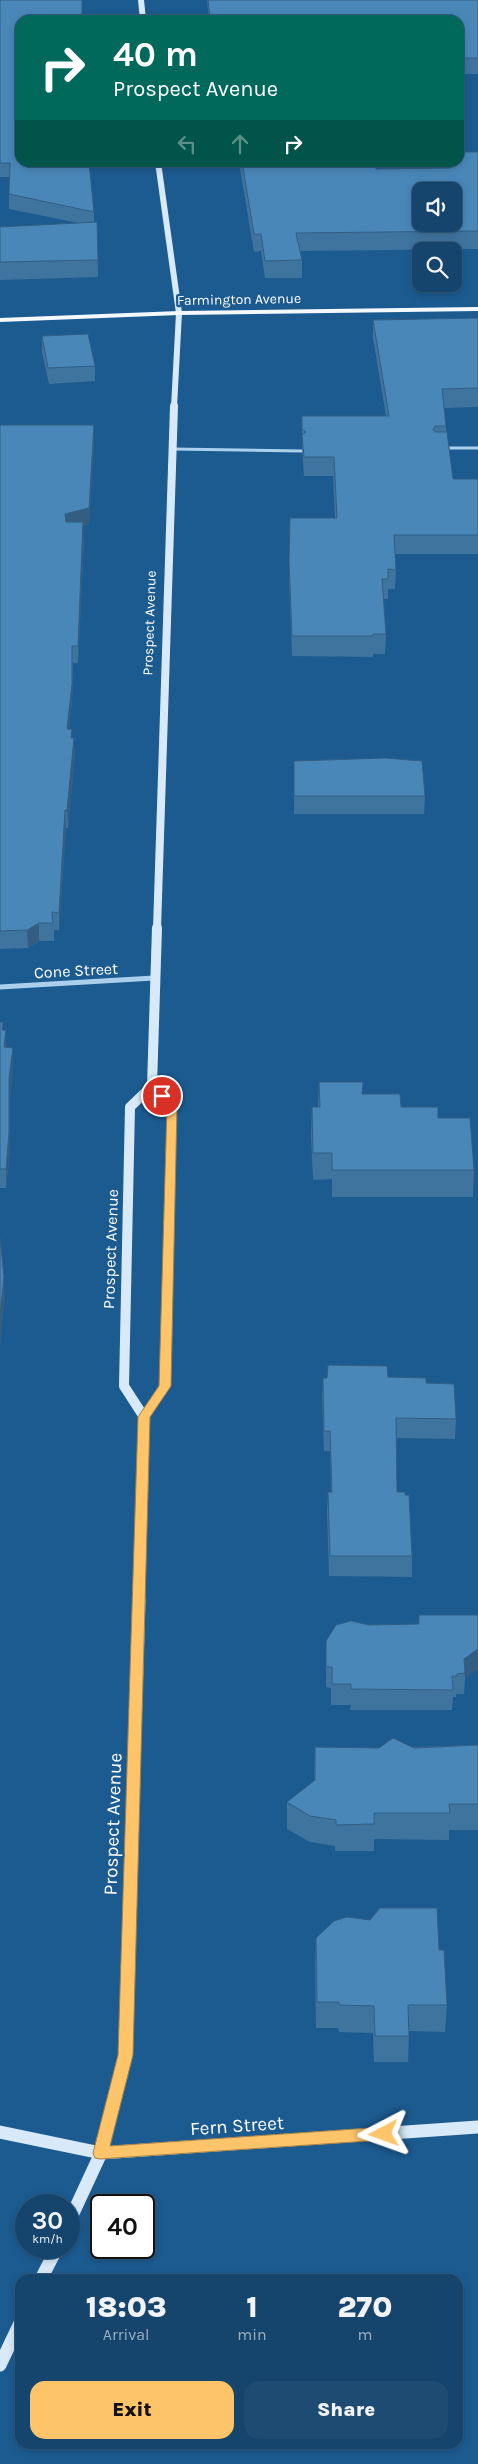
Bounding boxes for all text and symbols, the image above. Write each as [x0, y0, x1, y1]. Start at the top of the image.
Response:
text: 40 m [113, 34, 198, 75]
icon: right [30, 35, 95, 100]
text: Prospect Avenue [113, 76, 278, 102]
icon: left [173, 130, 201, 158]
icon: ahead [226, 130, 254, 158]
icon: right [279, 130, 307, 158]
map controls [412, 182, 462, 292]
button: sound [412, 182, 462, 232]
button: search [412, 242, 462, 292]
street label: Farmington Avenue [177, 290, 301, 309]
street label: Prospect Avenue [139, 570, 160, 676]
street label: Cone Street [34, 959, 119, 982]
pin [141, 1075, 183, 1117]
icon: arrive [148, 1082, 176, 1110]
street label: Prospect Avenue [99, 1189, 122, 1309]
street label: Prospect Avenue [100, 1752, 126, 1896]
position arrow [357, 2107, 409, 2159]
street label: Fern Street [189, 2112, 285, 2140]
speed limit sign: 40 [90, 2194, 155, 2259]
text: 30 [32, 2206, 63, 2235]
text: km/h [32, 2232, 63, 2246]
text: 18:03 [86, 2289, 167, 2325]
text: 1 [246, 2289, 258, 2325]
text: 270 [337, 2289, 392, 2325]
text: Arrival [103, 2325, 150, 2344]
text: min [237, 2325, 267, 2344]
text: m [357, 2325, 372, 2344]
button: Exit [30, 2381, 234, 2439]
button: Share [244, 2381, 448, 2439]

